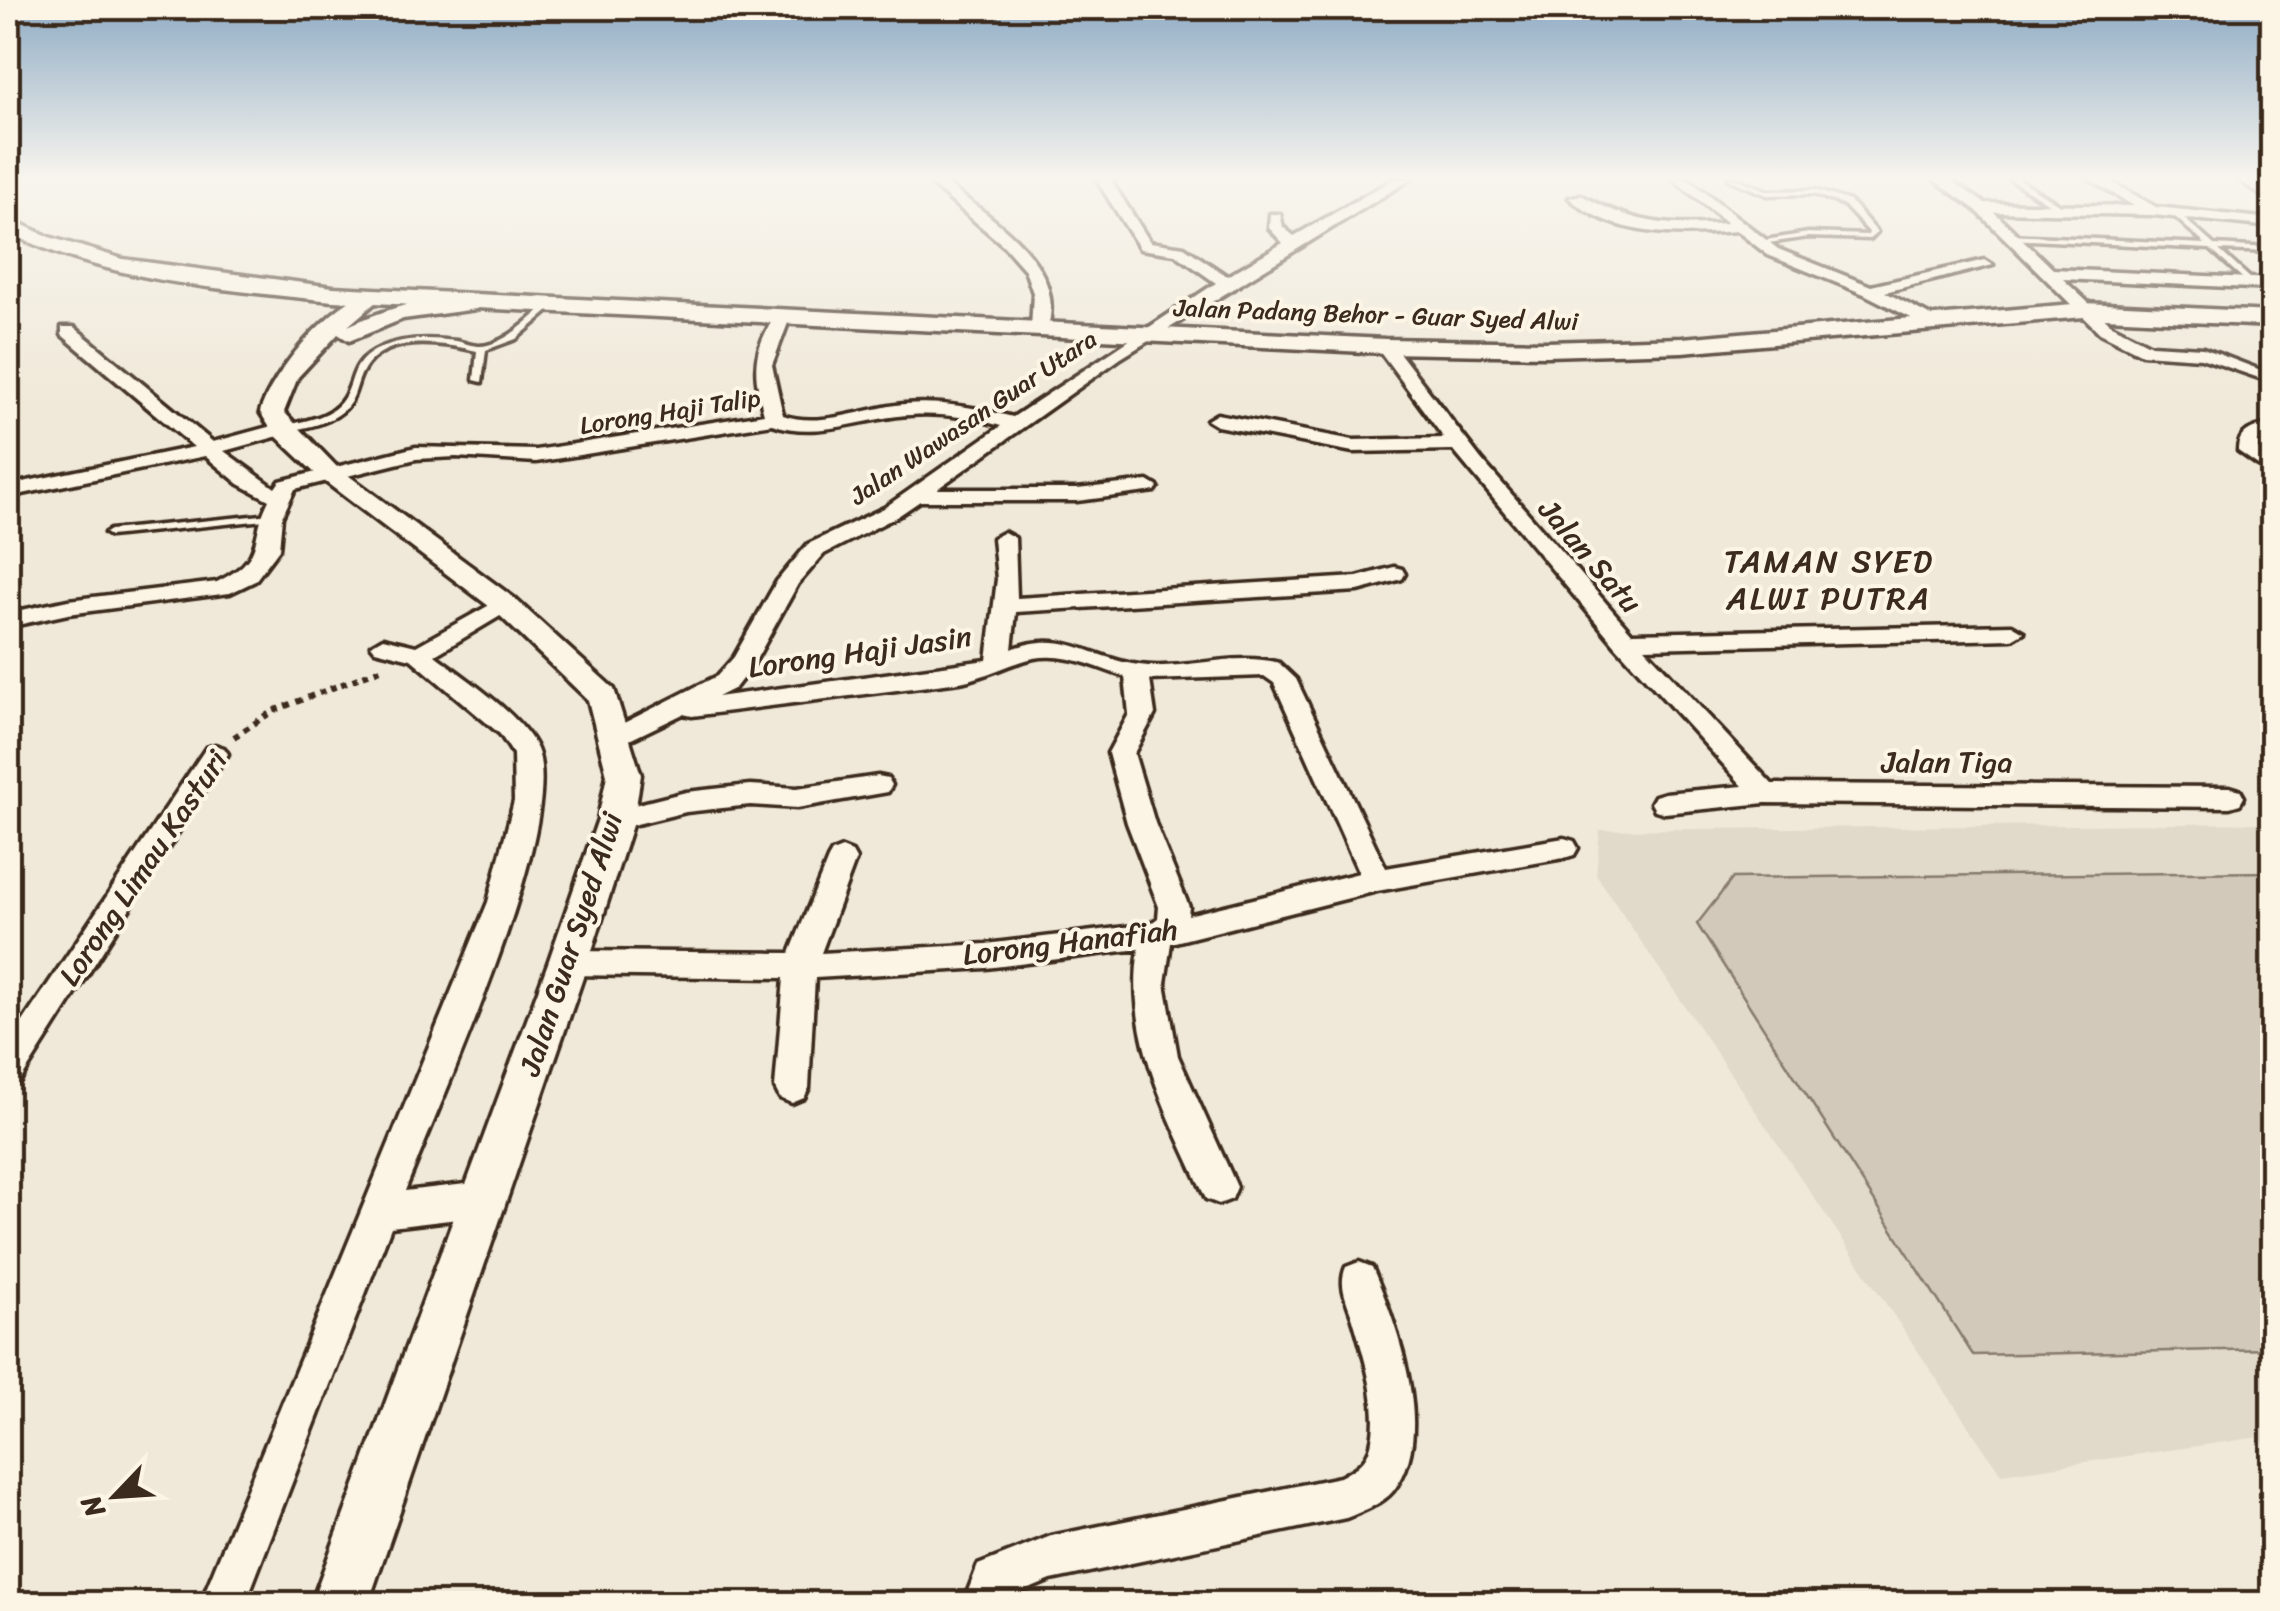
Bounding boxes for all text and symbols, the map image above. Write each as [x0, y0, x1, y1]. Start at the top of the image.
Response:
street label: Jalan Padang Behor - Guar Syed Alwi [1172, 285, 1580, 344]
street label: Jalan Wawasan Guar Utara [839, 317, 1107, 518]
street label: Lorong Haji Talip [576, 375, 764, 448]
street label: Jalan Satu [1523, 485, 1656, 626]
district label: TAMAN SYED ALWI PUTRA [1724, 533, 1934, 627]
street label: Lorong Haji Jasin [745, 610, 975, 694]
street label: Jalan Tiga [1880, 735, 2013, 789]
street label: Lorong Limau Kasturi [44, 737, 243, 997]
street label: Jalan Guar Syed Alwi [503, 804, 639, 1084]
street label: Lorong Hanafiah [959, 902, 1181, 982]
north arrow [65, 1446, 165, 1546]
text: N [66, 1487, 120, 1526]

